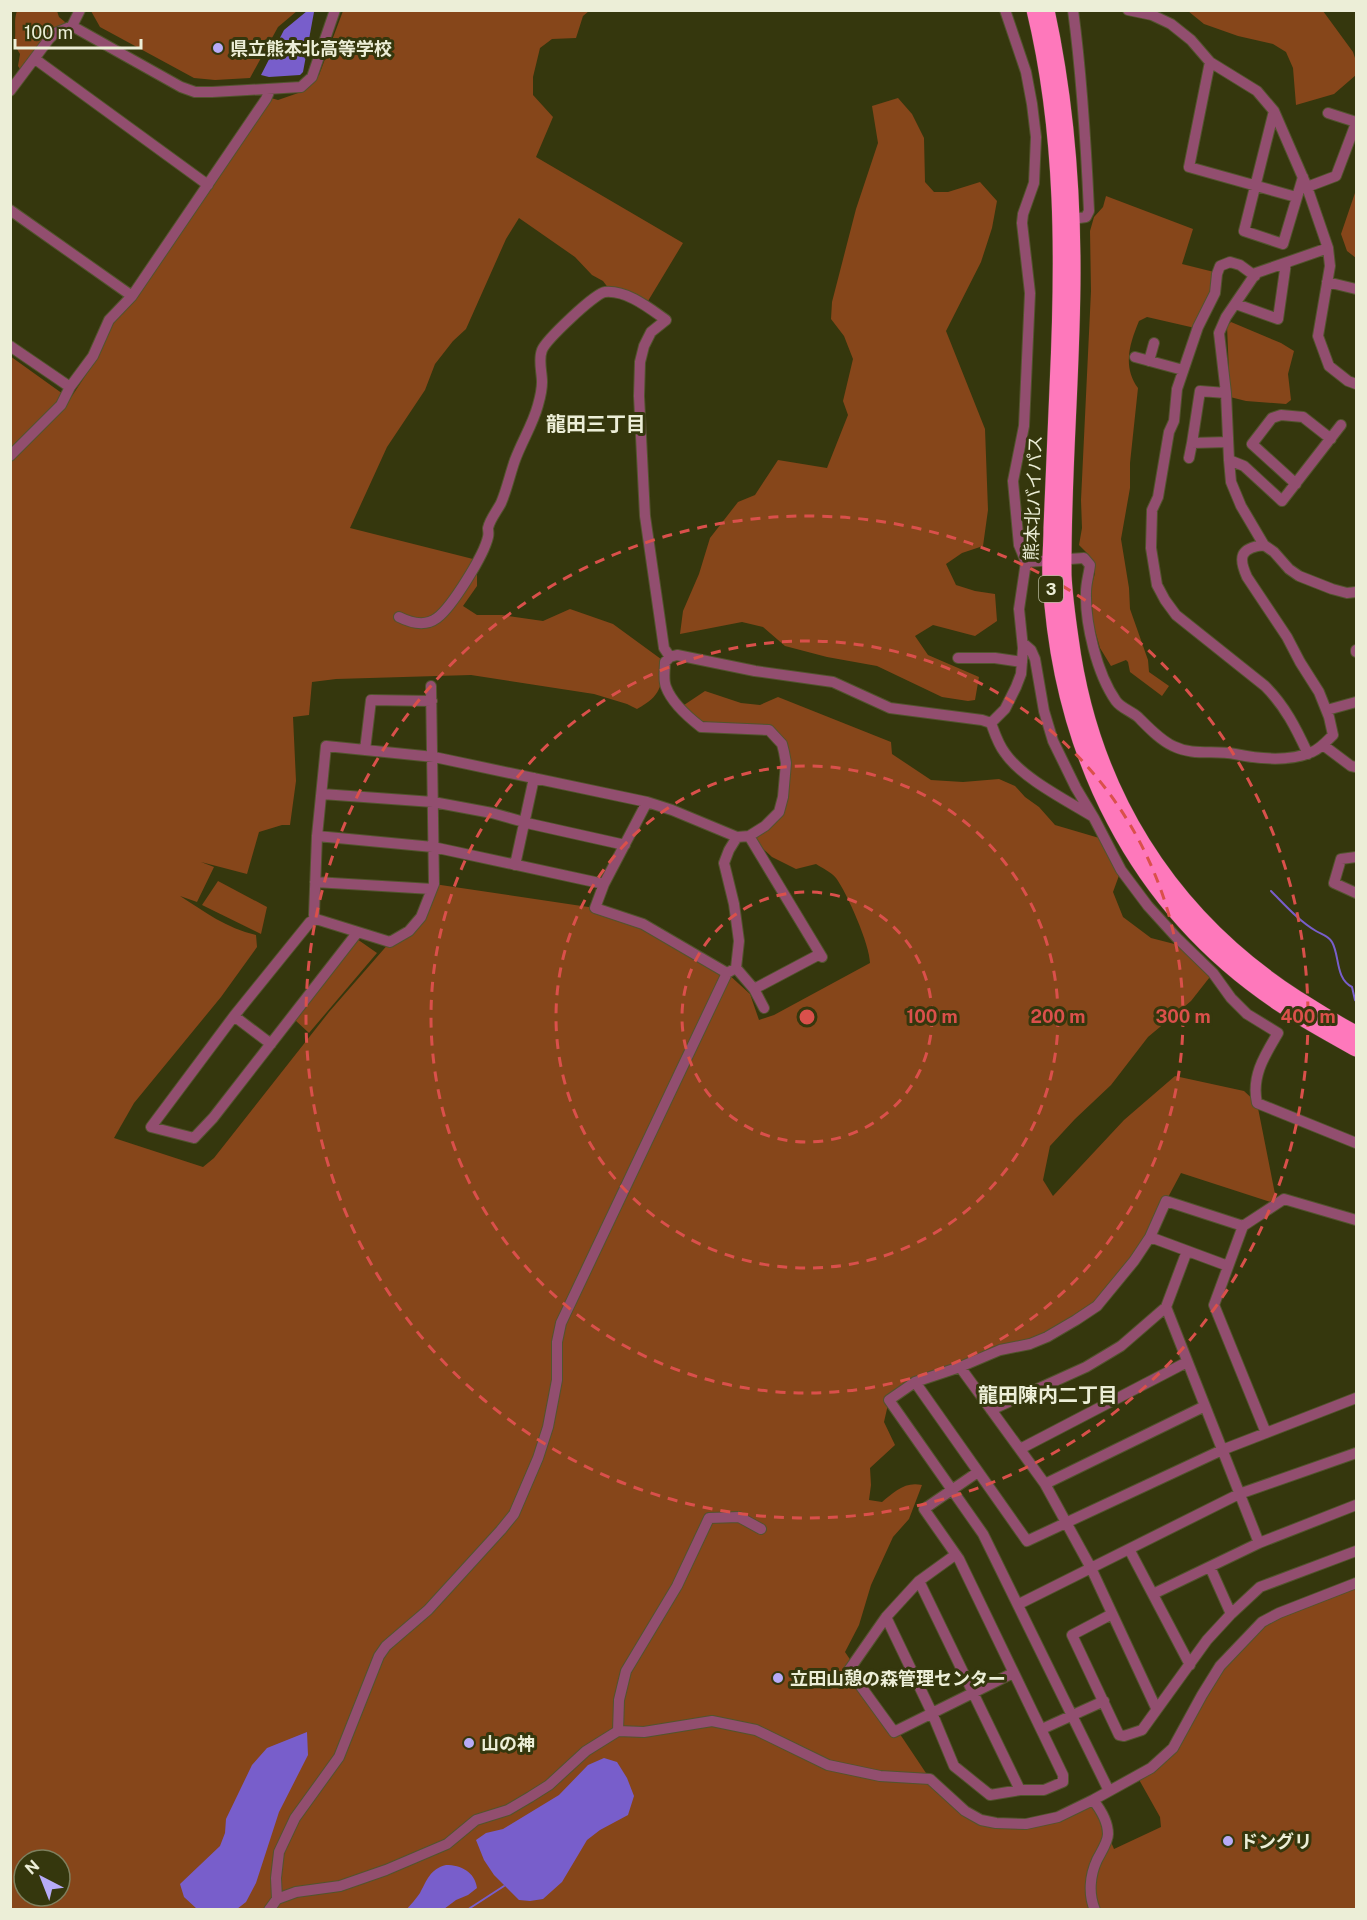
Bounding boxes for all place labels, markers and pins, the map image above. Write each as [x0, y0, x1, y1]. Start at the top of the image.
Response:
place label: 県立熊本北高等学校 [230, 38, 392, 59]
marker: 県立熊本北高等学校 [211, 41, 225, 55]
centre of rings [797, 1007, 817, 1027]
place label: 立田山憩の森管理センター [790, 1668, 1006, 1689]
marker: 立田山憩の森管理センター [771, 1671, 785, 1685]
place label: 山の神 [481, 1733, 535, 1754]
marker: 山の神 [462, 1736, 476, 1750]
place label: ドングリ [1240, 1831, 1312, 1852]
marker: ドングリ [1221, 1834, 1235, 1848]

